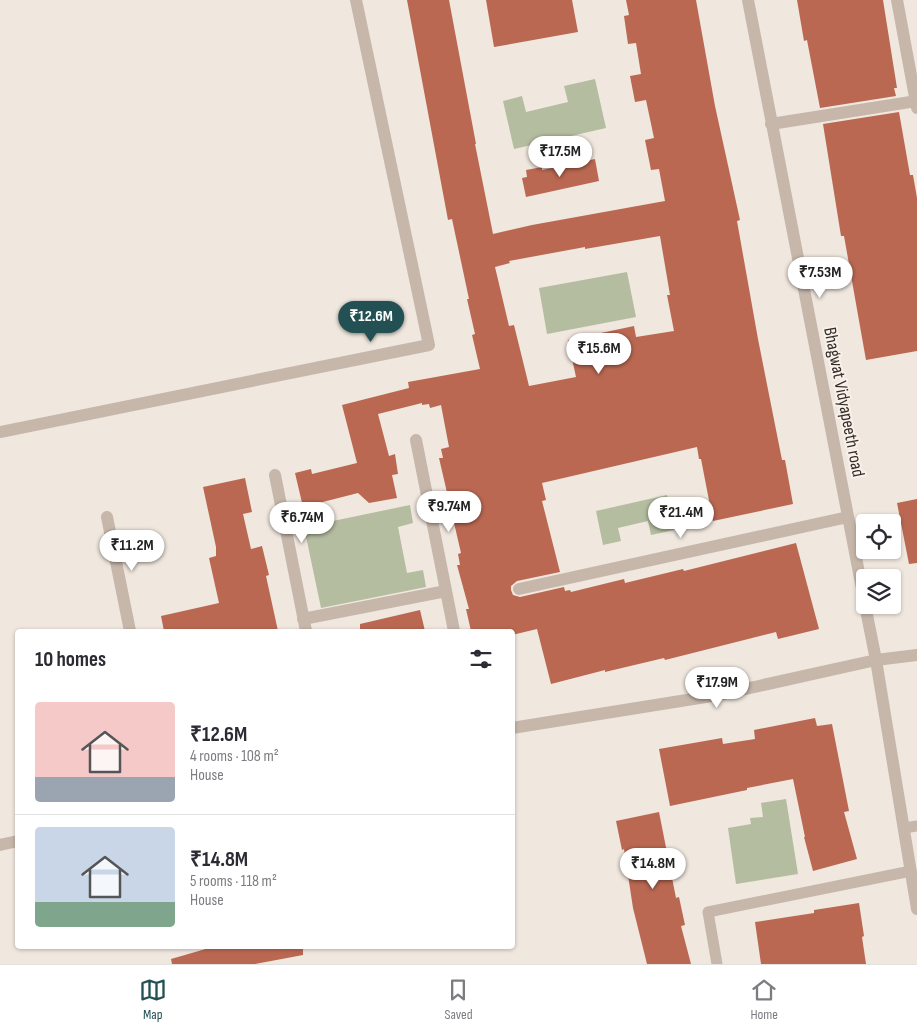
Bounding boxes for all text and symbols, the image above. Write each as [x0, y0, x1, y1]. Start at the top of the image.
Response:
pin: ₹17.5M [519, 136, 601, 178]
text: ₹17.5M [539, 142, 581, 161]
pin: ₹7.53M [779, 256, 861, 299]
text: ₹7.53M [799, 263, 841, 282]
pin: ₹12.6M [330, 300, 412, 343]
text: ₹12.6M [349, 307, 393, 326]
street label: Bhagwat Vidyapeeth road [819, 325, 869, 479]
pin: ₹15.6M [558, 332, 640, 375]
text: ₹15.6M [577, 339, 621, 358]
pin: ₹9.74M [408, 490, 490, 533]
pin: ₹21.4M [640, 496, 722, 539]
text: ₹9.74M [427, 497, 471, 516]
pin: ₹6.74M [261, 502, 343, 544]
text: ₹21.4M [659, 503, 703, 522]
text: ₹6.74M [280, 508, 324, 527]
map controls [856, 514, 901, 614]
button: locate [856, 514, 901, 559]
pin: ₹11.2M [91, 530, 173, 572]
text: ₹11.2M [110, 536, 154, 555]
button: layers [856, 569, 901, 614]
icon: filters [467, 645, 495, 673]
text: 10 homes [35, 647, 106, 672]
pin: ₹17.9M [676, 666, 758, 709]
text: ₹17.9M [696, 673, 738, 692]
icon: home [75, 722, 135, 782]
text: ₹12.6M [190, 722, 247, 747]
text: 4 rooms · 108 m² [190, 747, 279, 766]
text: House [190, 766, 224, 785]
icon: home [75, 847, 135, 907]
text: ₹14.8M [190, 847, 248, 872]
pin: ₹14.8M [612, 848, 694, 890]
text: ₹14.8M [631, 854, 675, 873]
text: 5 rooms · 118 m² [190, 872, 277, 891]
text: House [190, 891, 224, 910]
tab: Map [139, 976, 167, 1023]
tab: Saved [444, 976, 473, 1023]
tab: Home [750, 976, 778, 1023]

